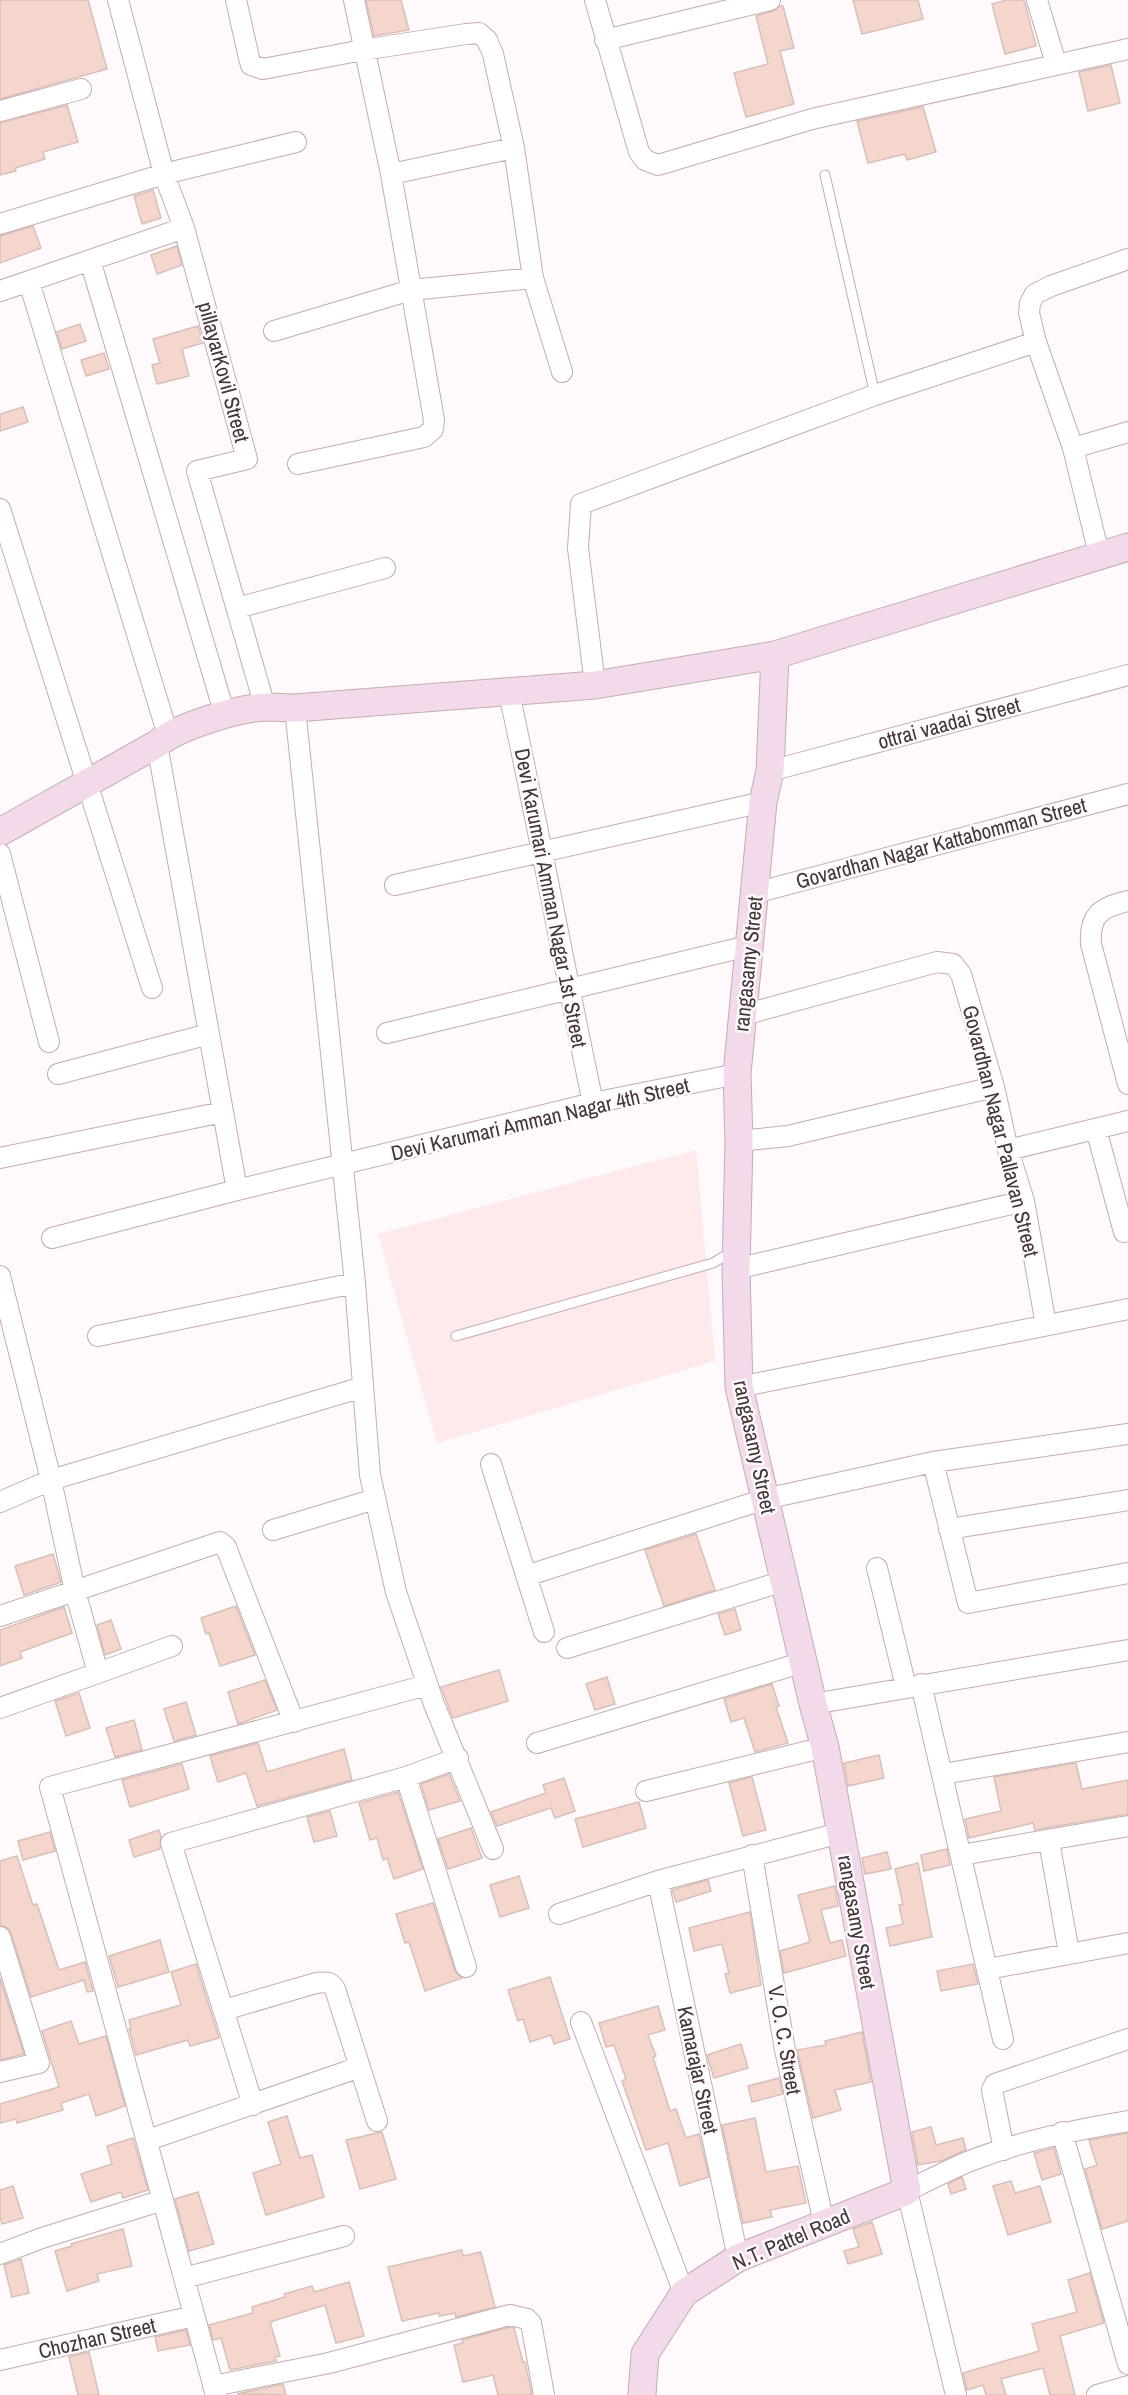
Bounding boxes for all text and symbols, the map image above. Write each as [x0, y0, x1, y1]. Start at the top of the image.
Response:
street label: pillayarKovil Street [191, 298, 257, 446]
street label: ottrai vaadai Street [875, 690, 1024, 756]
street label: Devi Karumari Amman Nagar 1st Street [508, 746, 594, 1050]
street label: Govardhan Nagar Kattabomman Street [793, 790, 1090, 896]
street label: rangasamy Street [726, 895, 770, 1033]
street label: Govardhan Nagar Pallavan Street [956, 1002, 1046, 1260]
street label: Devi Karumari Amman Nagar 4th Street [388, 1070, 692, 1167]
street label: rangasamy Street [727, 1378, 783, 1517]
street label: rangasamy Street [831, 1853, 883, 1992]
street label: V. O. C. Street [761, 1983, 809, 2097]
street label: Kamarajar Street [670, 2003, 726, 2137]
street label: N.T. Pattel Road [728, 2201, 854, 2277]
street label: Chozhan Street [35, 2310, 159, 2366]

